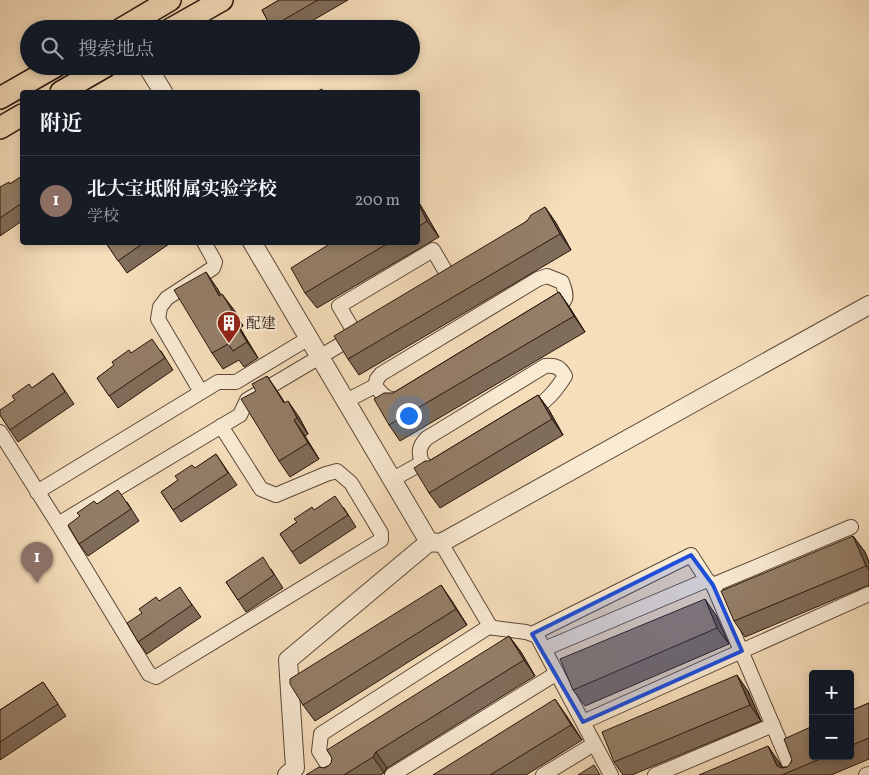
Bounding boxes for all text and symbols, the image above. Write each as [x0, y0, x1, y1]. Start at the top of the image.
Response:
search box [20, 20, 420, 75]
icon: search [38, 34, 66, 62]
text: 搜索地点 [78, 37, 154, 63]
text: 附近 [40, 110, 82, 139]
text: 北大宝坻附属实验学校 [87, 177, 277, 203]
text: 1 [53, 190, 59, 212]
text: 200 m [355, 190, 400, 212]
text: 学校 [87, 206, 119, 228]
building icon: 配建 [216, 310, 242, 344]
place label: 配建 [246, 314, 276, 335]
your location [396, 403, 422, 429]
pin: 1 [21, 542, 53, 583]
map controls [809, 670, 854, 760]
button: + [809, 670, 854, 715]
button: − [809, 715, 854, 760]

